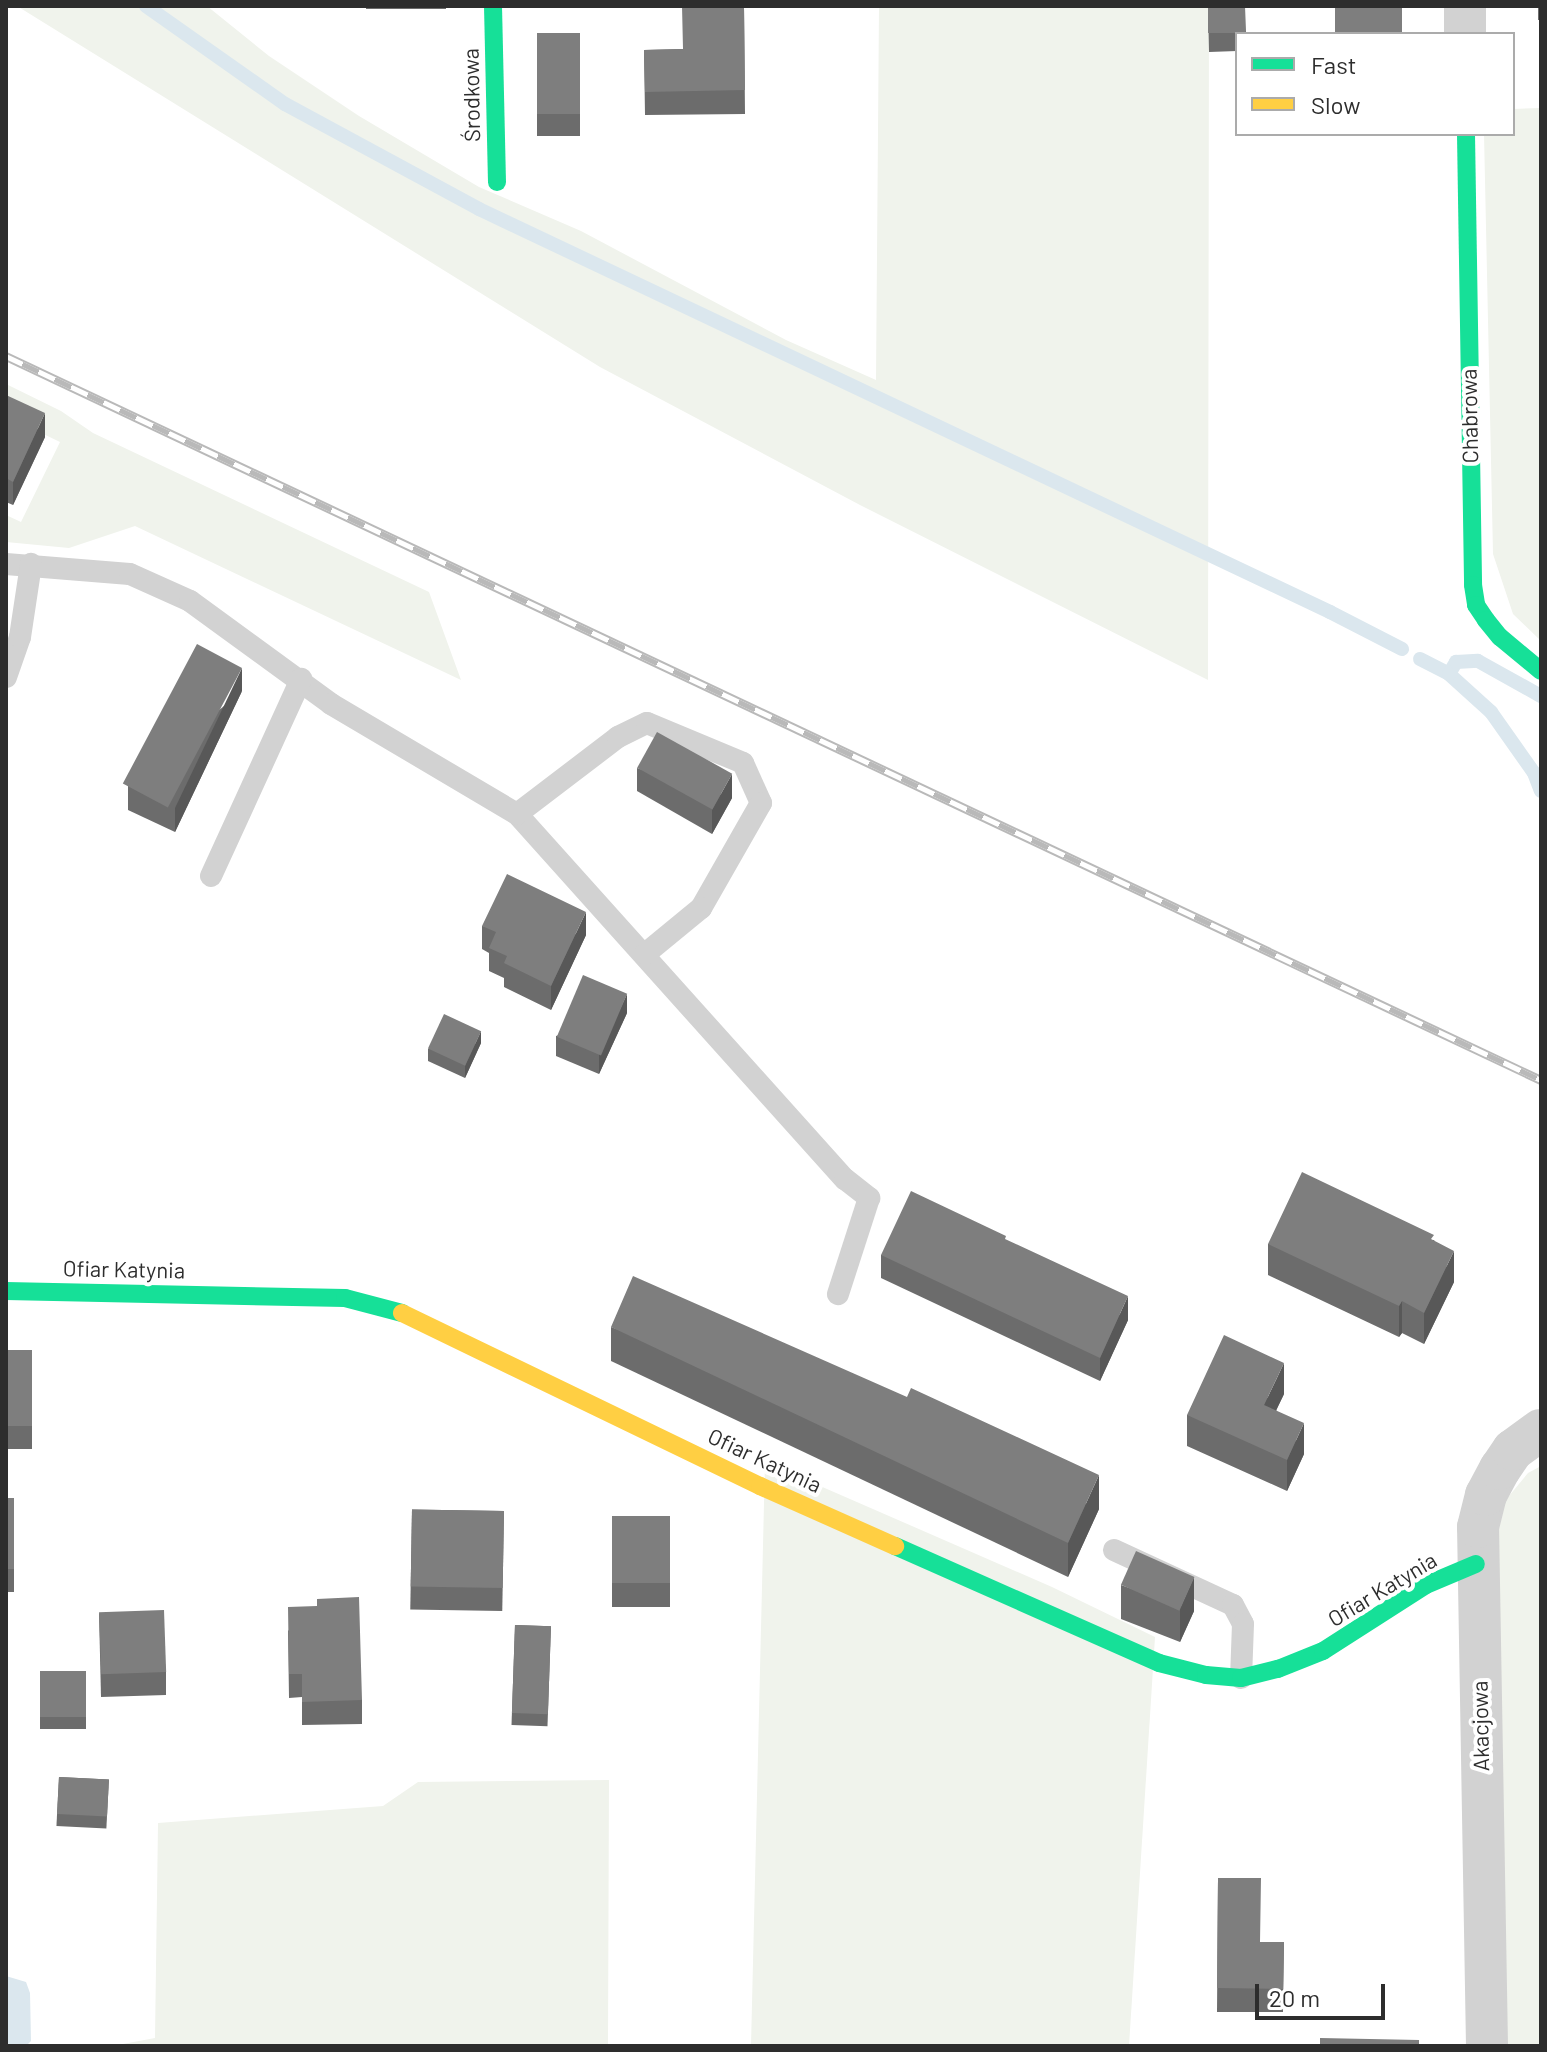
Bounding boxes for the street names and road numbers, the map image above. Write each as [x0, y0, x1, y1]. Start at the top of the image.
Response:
street label: Środkowa [457, 48, 485, 142]
street label: Chabrowa [1455, 368, 1483, 464]
street label: Ofiar Katynia [63, 1255, 185, 1283]
street label: Ofiar Katynia [704, 1422, 826, 1498]
street label: Ofiar Katynia [1323, 1546, 1441, 1632]
street label: Akacjowa [1466, 1680, 1494, 1772]

